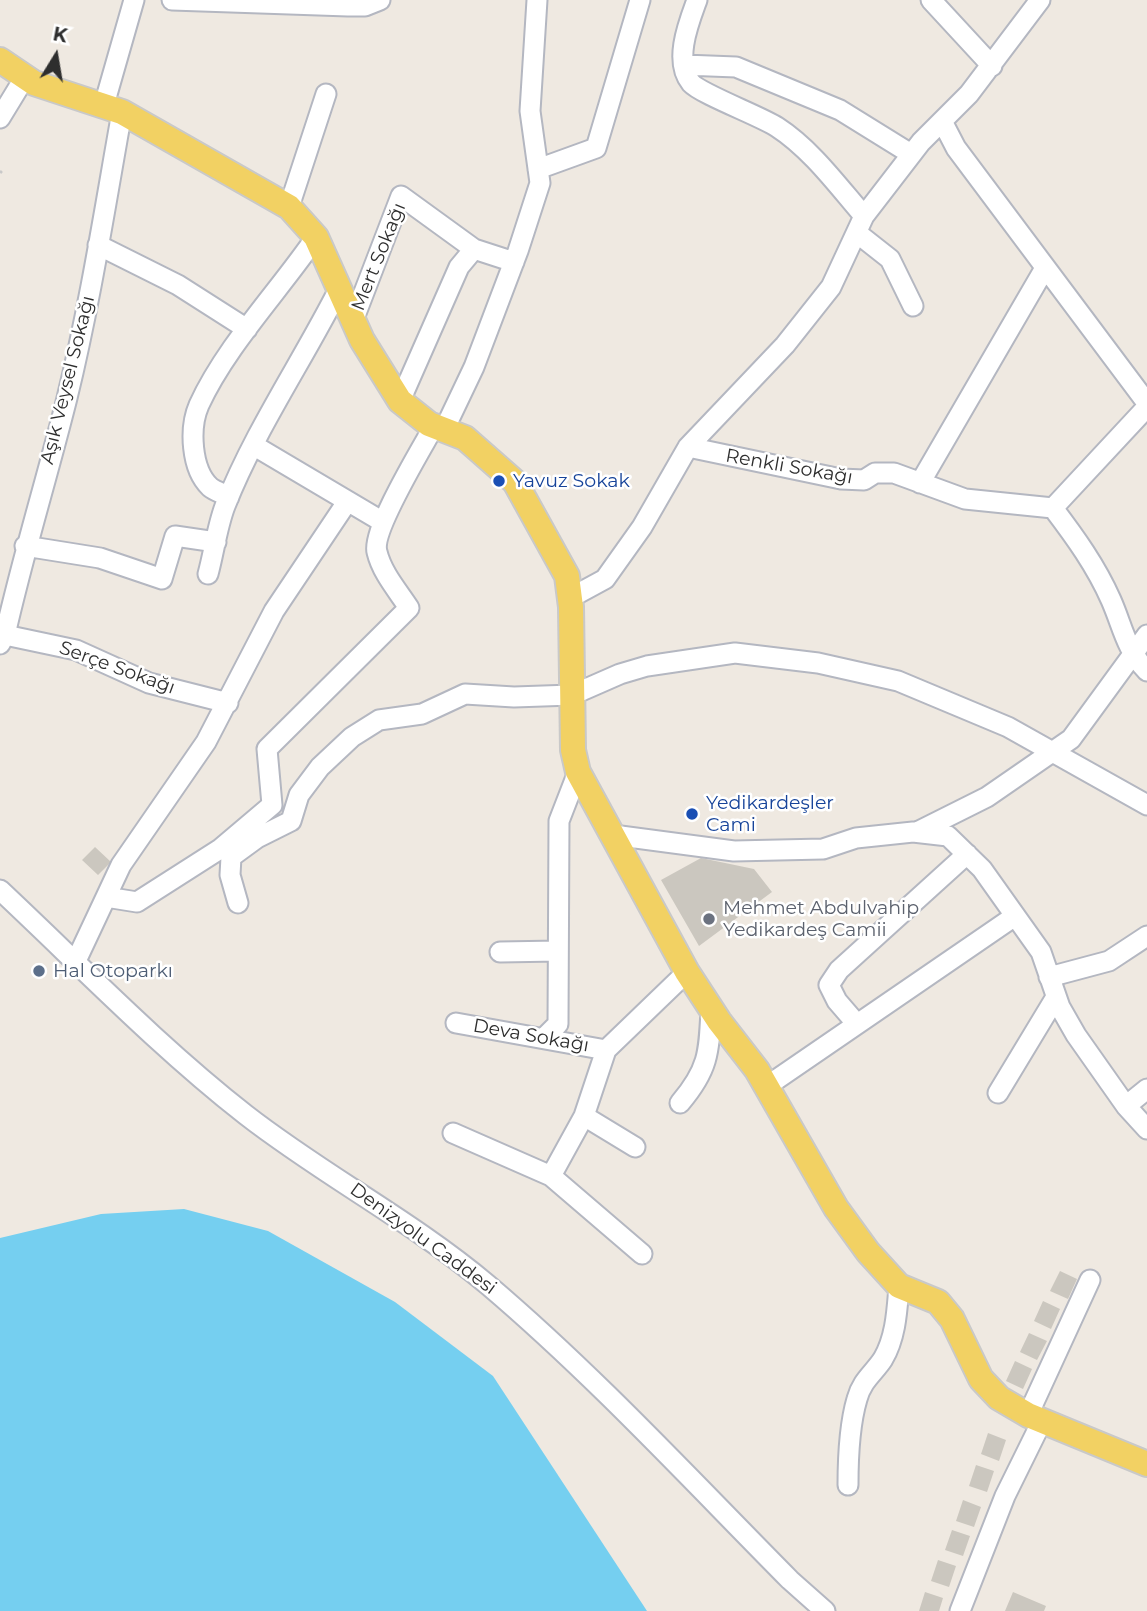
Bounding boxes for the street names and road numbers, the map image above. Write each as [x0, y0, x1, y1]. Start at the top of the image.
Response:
street label: Mert Sokağı [347, 200, 411, 314]
street label: Aşık Veysel Sokağı [36, 293, 100, 467]
street label: Renkli Sokağı [724, 445, 854, 489]
street label: Serçe Sokağı [56, 636, 178, 700]
street label: Deva Sokağı [471, 1015, 591, 1057]
street label: Denizyolu Caddesi [345, 1178, 501, 1300]

